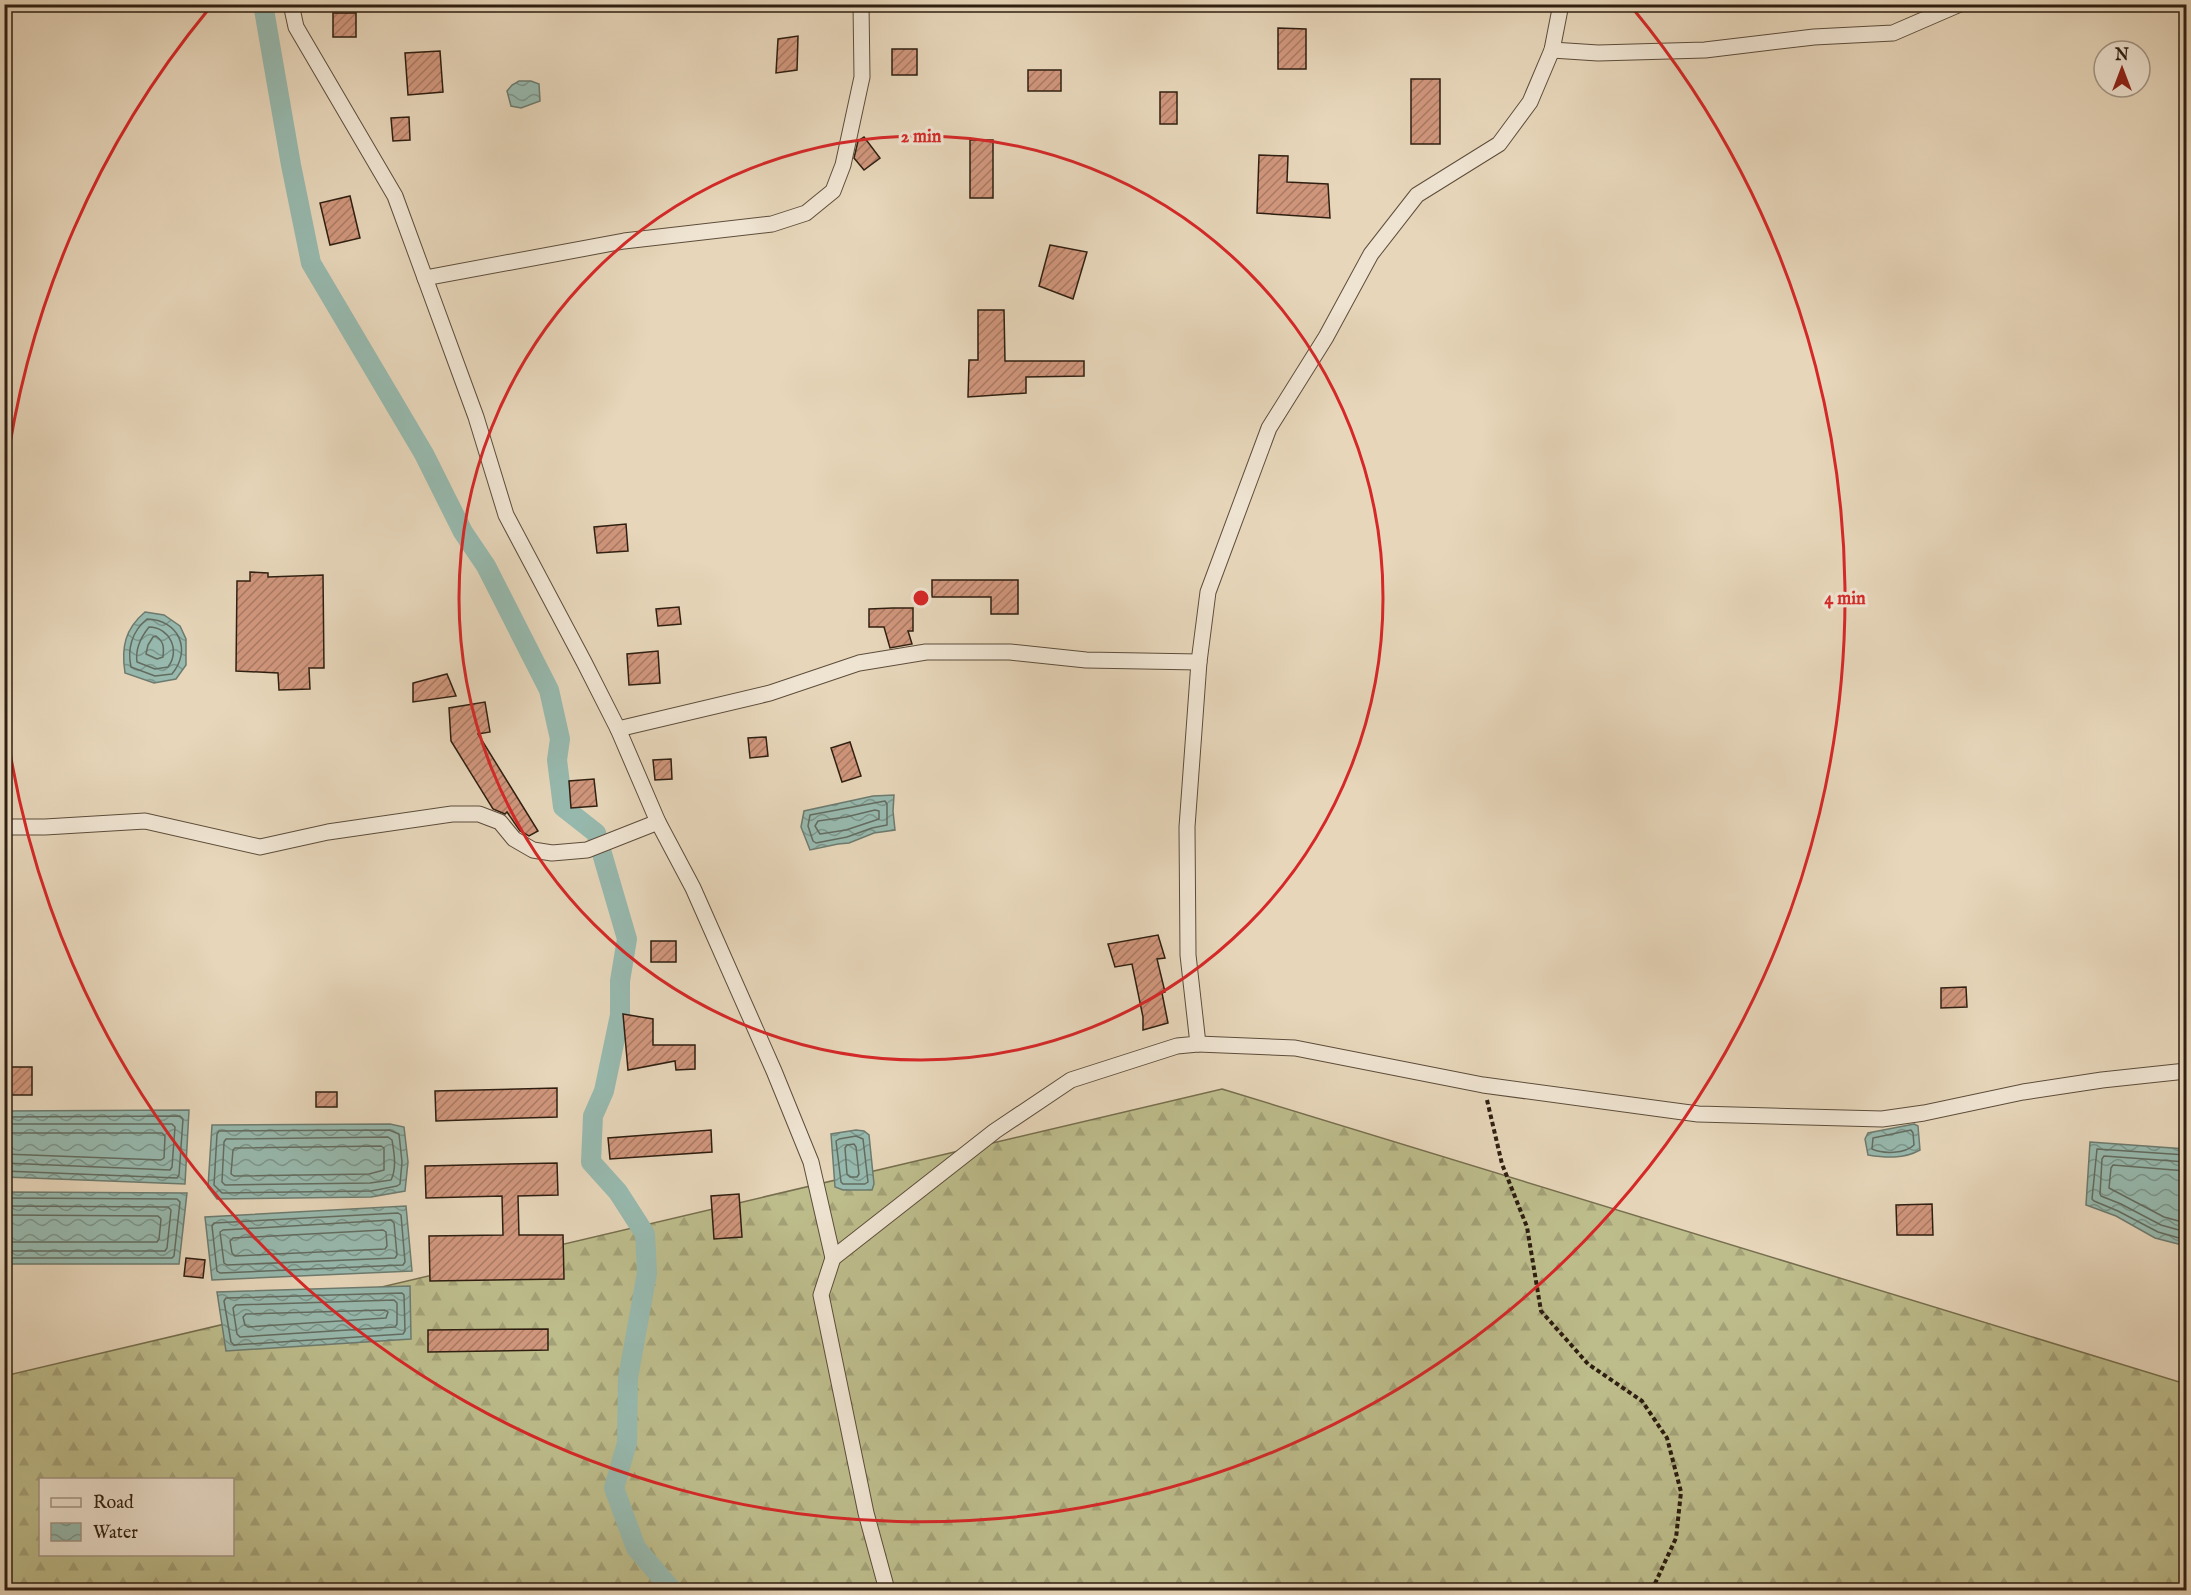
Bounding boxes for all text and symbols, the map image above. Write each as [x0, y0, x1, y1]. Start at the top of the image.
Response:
north arrow [2092, 39, 2152, 99]
text: N [2114, 46, 2129, 66]
text: 2 min [901, 126, 942, 149]
centre of rings [911, 588, 931, 608]
text: 4 min [1824, 588, 1866, 611]
legend [39, 1478, 234, 1556]
text: Road [93, 1492, 134, 1515]
text: Water [93, 1522, 138, 1545]

